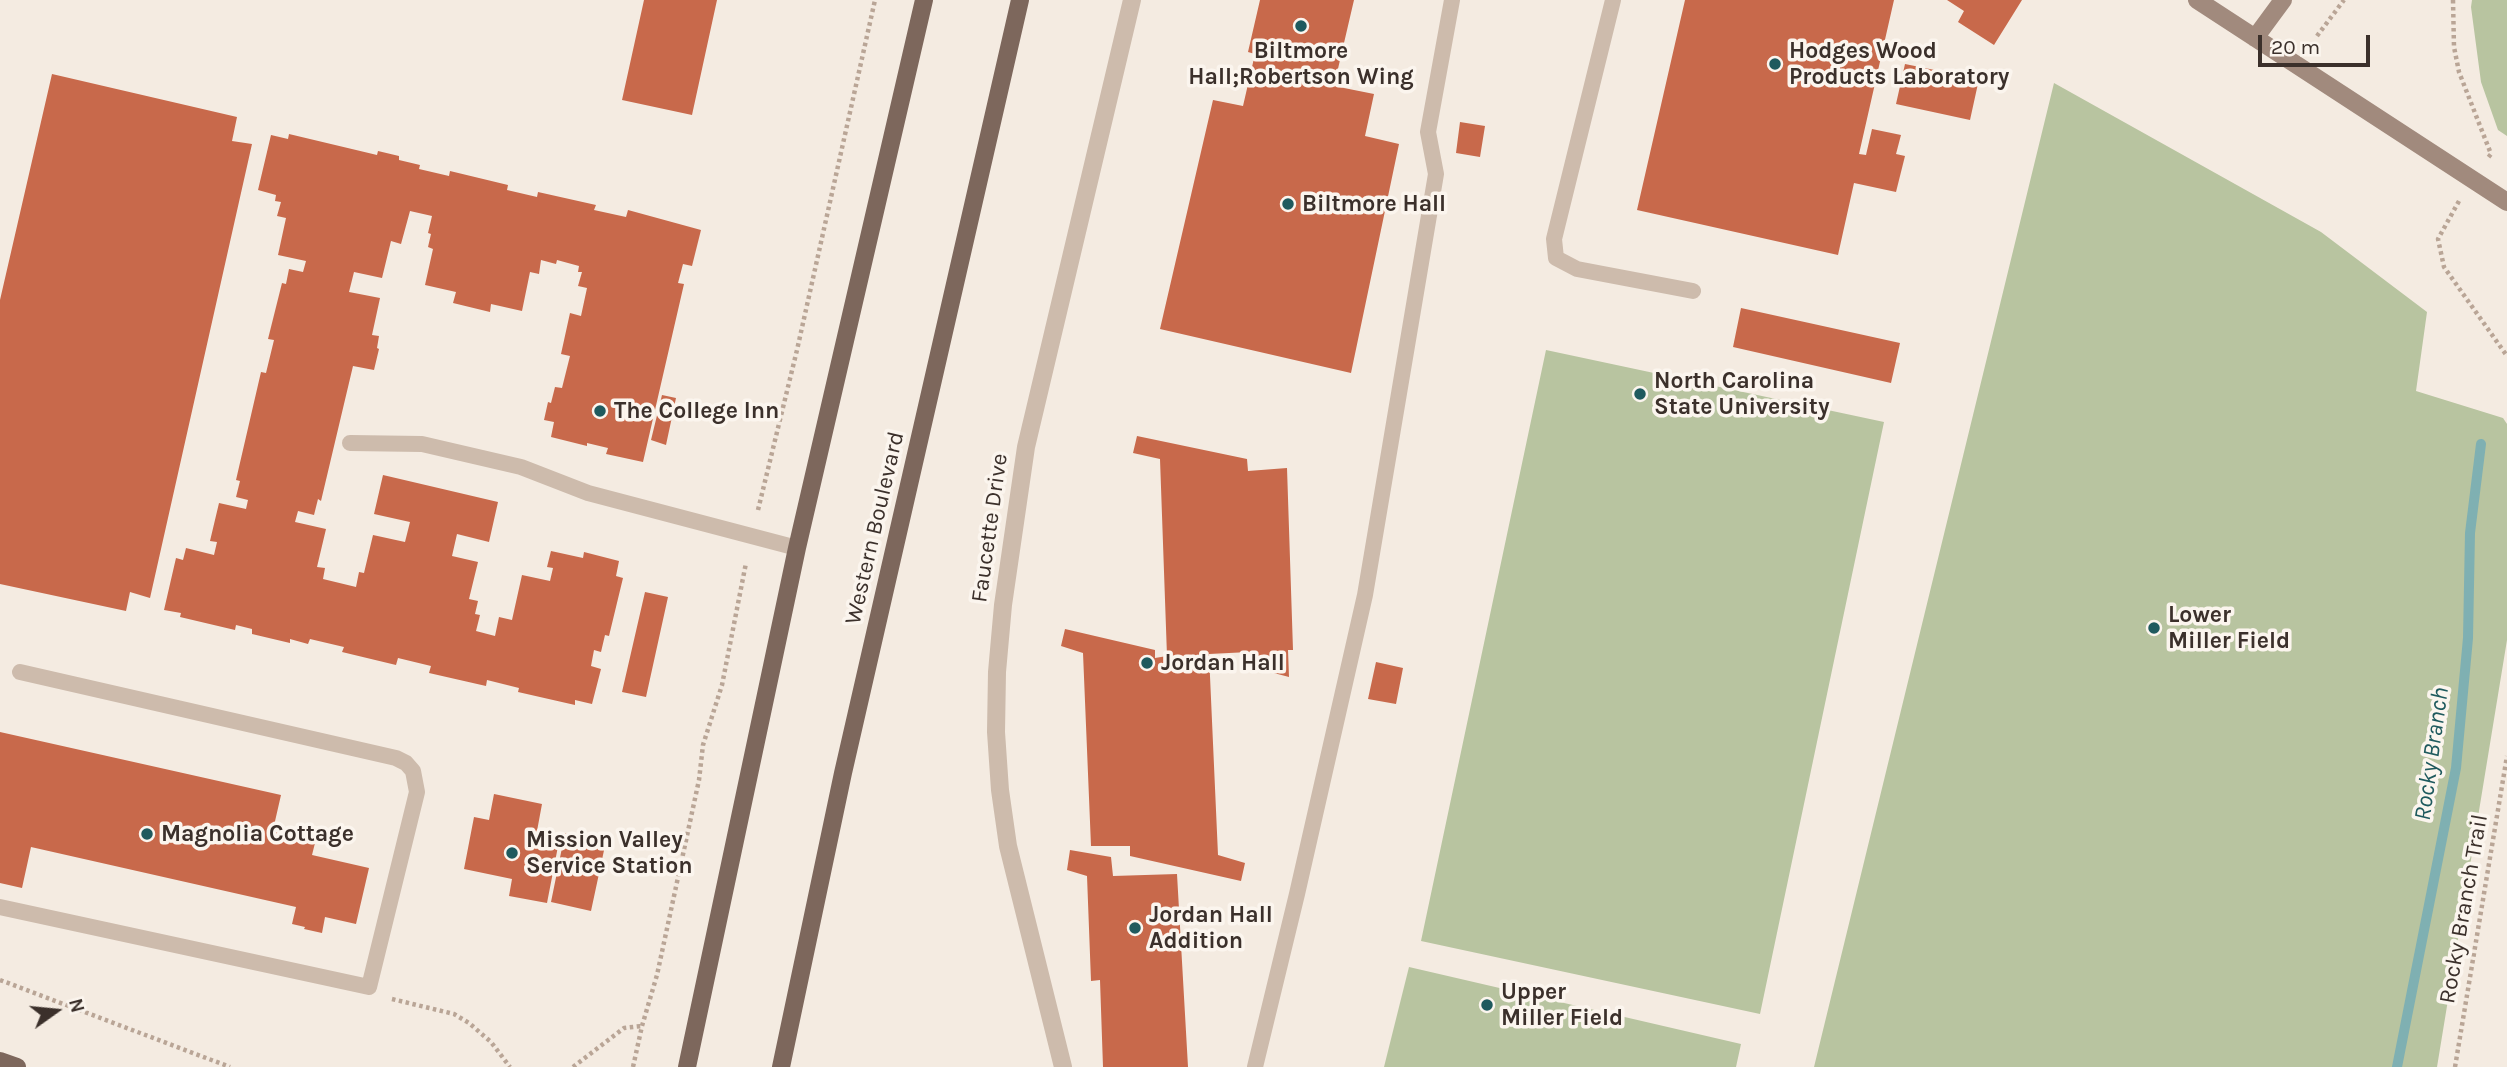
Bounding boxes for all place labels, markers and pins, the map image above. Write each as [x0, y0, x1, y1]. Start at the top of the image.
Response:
marker: Biltmore Hall;Robertson Wing [1293, 18, 1309, 34]
place label: Biltmore Hall;Robertson Wing [1188, 37, 1414, 91]
place label: Hodges Wood Products Laboratory [1789, 37, 2009, 91]
marker: Hodges Wood Products Laboratory [1767, 56, 1783, 72]
place label: Biltmore Hall [1302, 190, 1446, 218]
marker: Biltmore Hall [1280, 196, 1296, 212]
place label: North Carolina State University [1654, 367, 1830, 421]
marker: North Carolina State University [1632, 386, 1648, 402]
place label: The College Inn [614, 397, 779, 425]
marker: The College Inn [592, 403, 608, 419]
place label: Lower Miller Field [2168, 601, 2290, 655]
marker: Lower Miller Field [2146, 620, 2162, 636]
place label: Jordan Hall [1161, 649, 1285, 677]
marker: Jordan Hall [1139, 655, 1155, 671]
place label: Magnolia Cottage [161, 820, 354, 848]
marker: Magnolia Cottage [139, 826, 155, 842]
place label: Mission Valley Service Station [526, 826, 693, 880]
marker: Mission Valley Service Station [504, 845, 520, 861]
place label: Jordan Hall Addition [1149, 901, 1273, 955]
marker: Jordan Hall Addition [1127, 920, 1143, 936]
place label: Upper Miller Field [1501, 978, 1623, 1032]
marker: Upper Miller Field [1479, 997, 1495, 1013]

